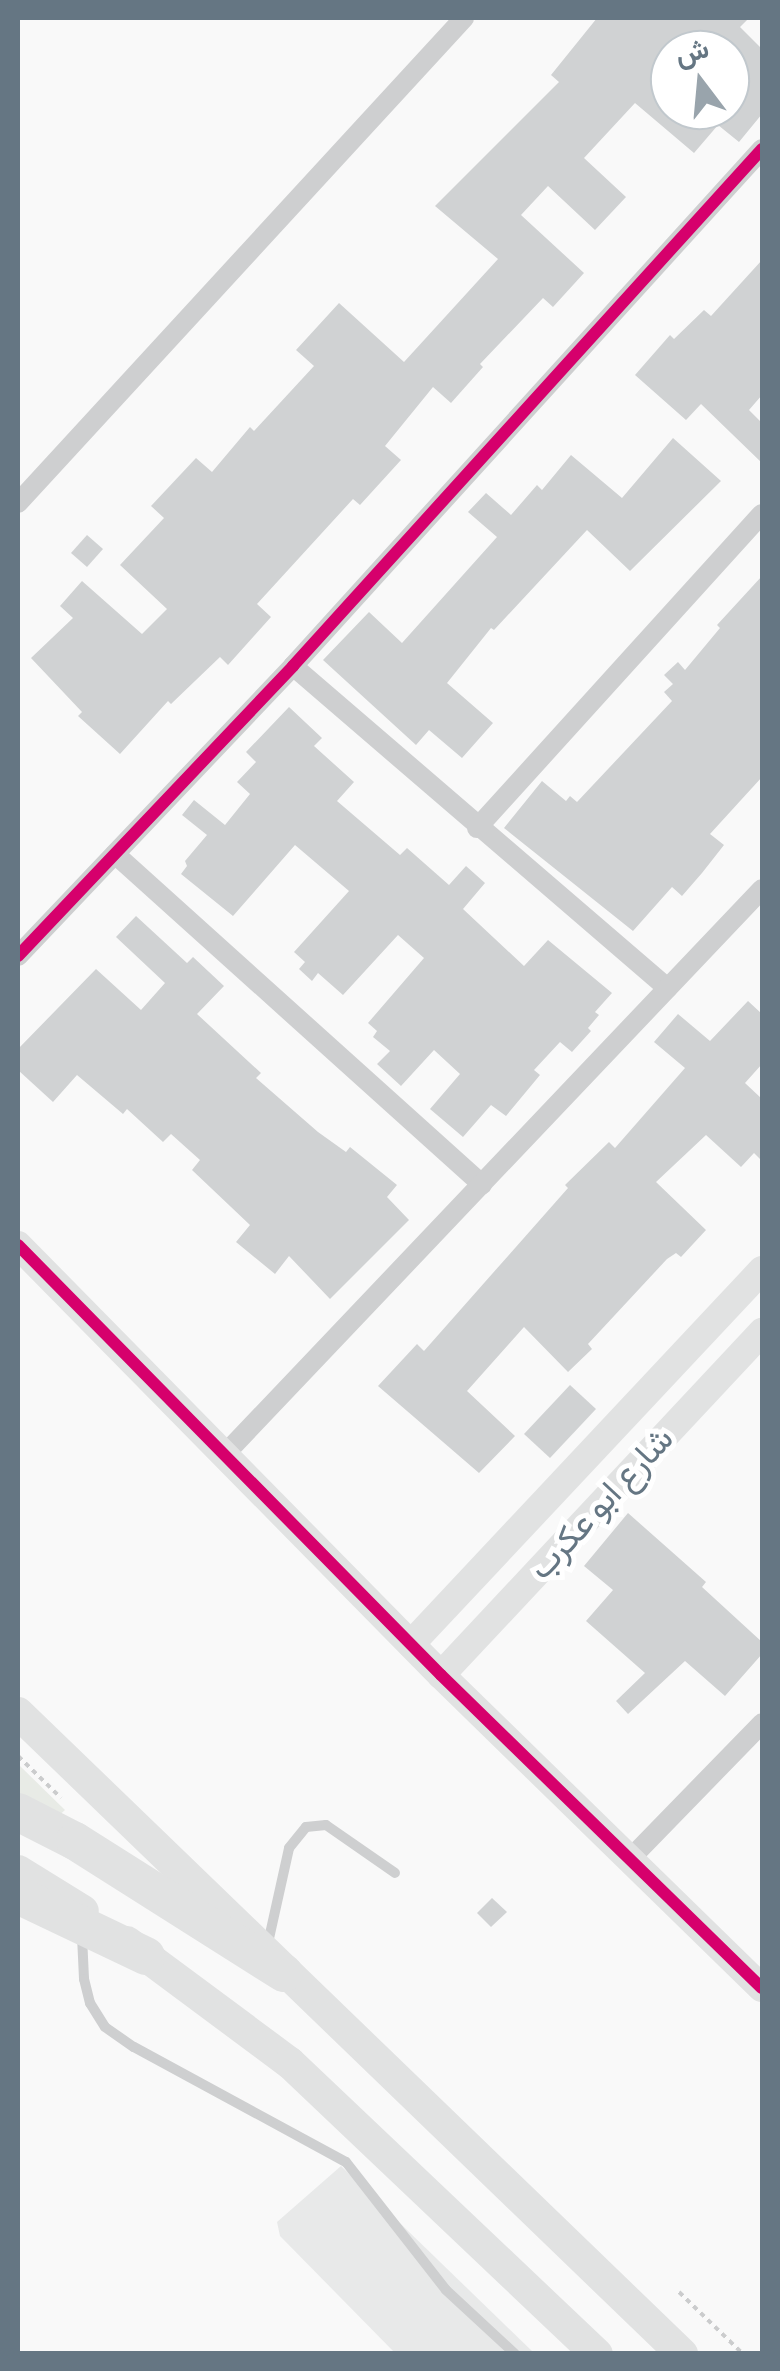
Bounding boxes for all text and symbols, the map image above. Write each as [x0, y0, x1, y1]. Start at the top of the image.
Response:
north arrow [650, 30, 750, 130]
text: ش [672, 35, 712, 71]
street label: شارع ابو عكرب [521, 1419, 683, 1589]

